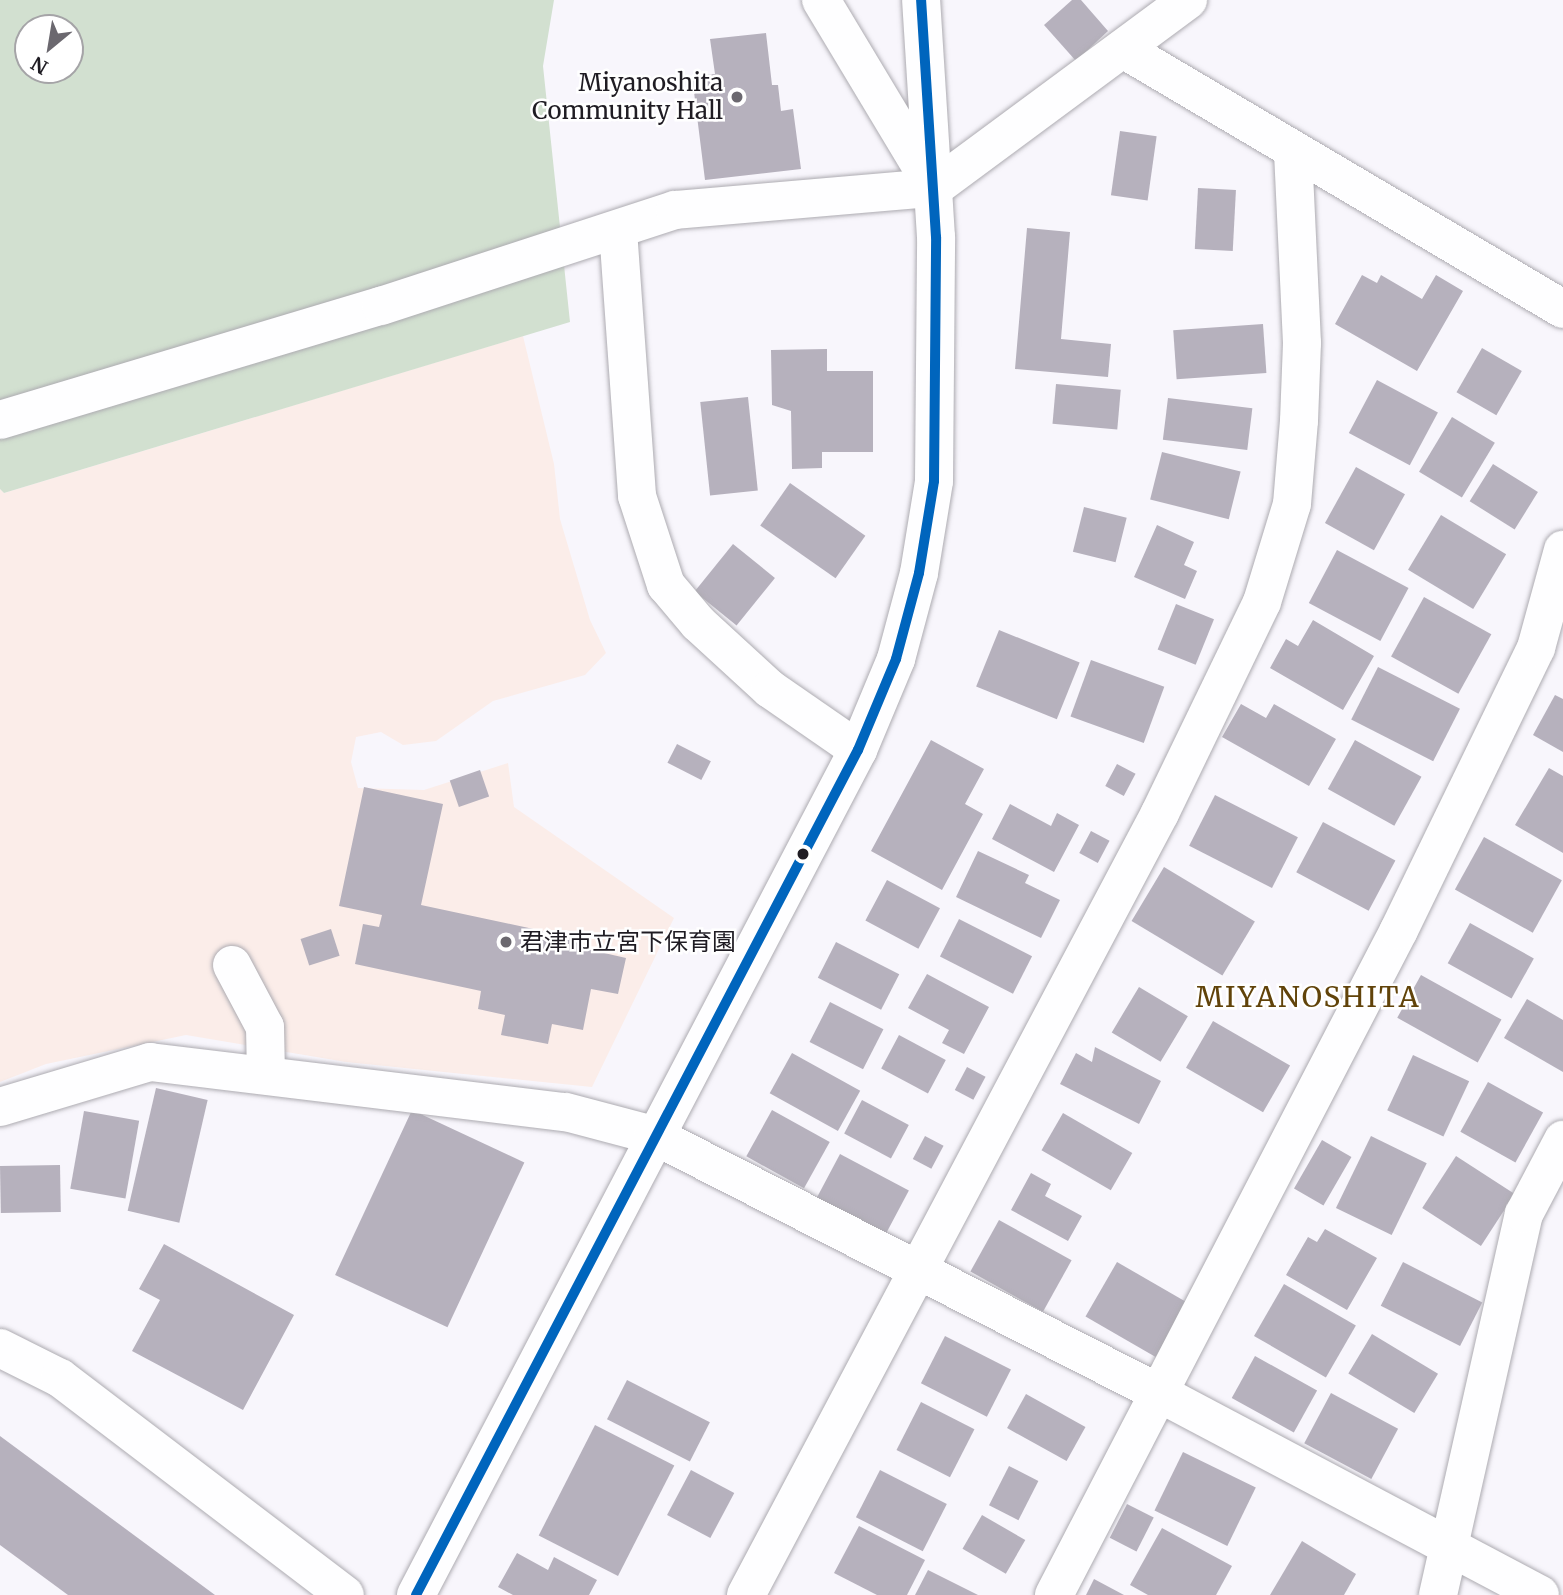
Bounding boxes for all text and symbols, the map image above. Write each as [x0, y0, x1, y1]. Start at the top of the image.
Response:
north arrow [14, 14, 84, 84]
text: N [27, 51, 52, 80]
place label: Miyanoshita Community Hall [532, 69, 723, 125]
marker: Miyanoshita Community Hall [729, 89, 745, 105]
unlabelled marker [796, 847, 810, 861]
place label: 君津市立宮下保育園 [520, 928, 736, 956]
marker: 君津市立宮下保育園 [498, 934, 514, 950]
district label: MIYANOSHITA [1197, 980, 1419, 1014]

